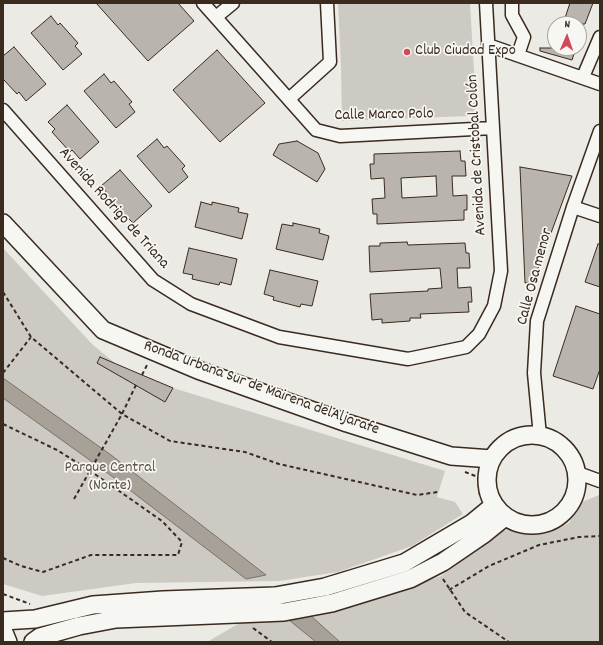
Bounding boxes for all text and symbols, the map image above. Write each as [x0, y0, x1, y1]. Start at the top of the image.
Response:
north arrow [547, 16, 587, 56]
text: N [564, 17, 570, 33]
place label: Club Ciudad Expo [415, 42, 516, 62]
marker: Club Ciudad Expo [402, 47, 412, 57]
street label: Avenida de Cristobal Colón [464, 74, 492, 236]
street label: Calle Marco Polo [334, 106, 434, 126]
street label: Avenida Rodrigo de Triana [54, 144, 172, 274]
street label: Calle Osa menor [514, 227, 558, 327]
street label: Ronda Urbana Sur de Mairena delAljarafe [141, 337, 381, 441]
park label: Parque Central (Norte) [65, 459, 155, 497]

